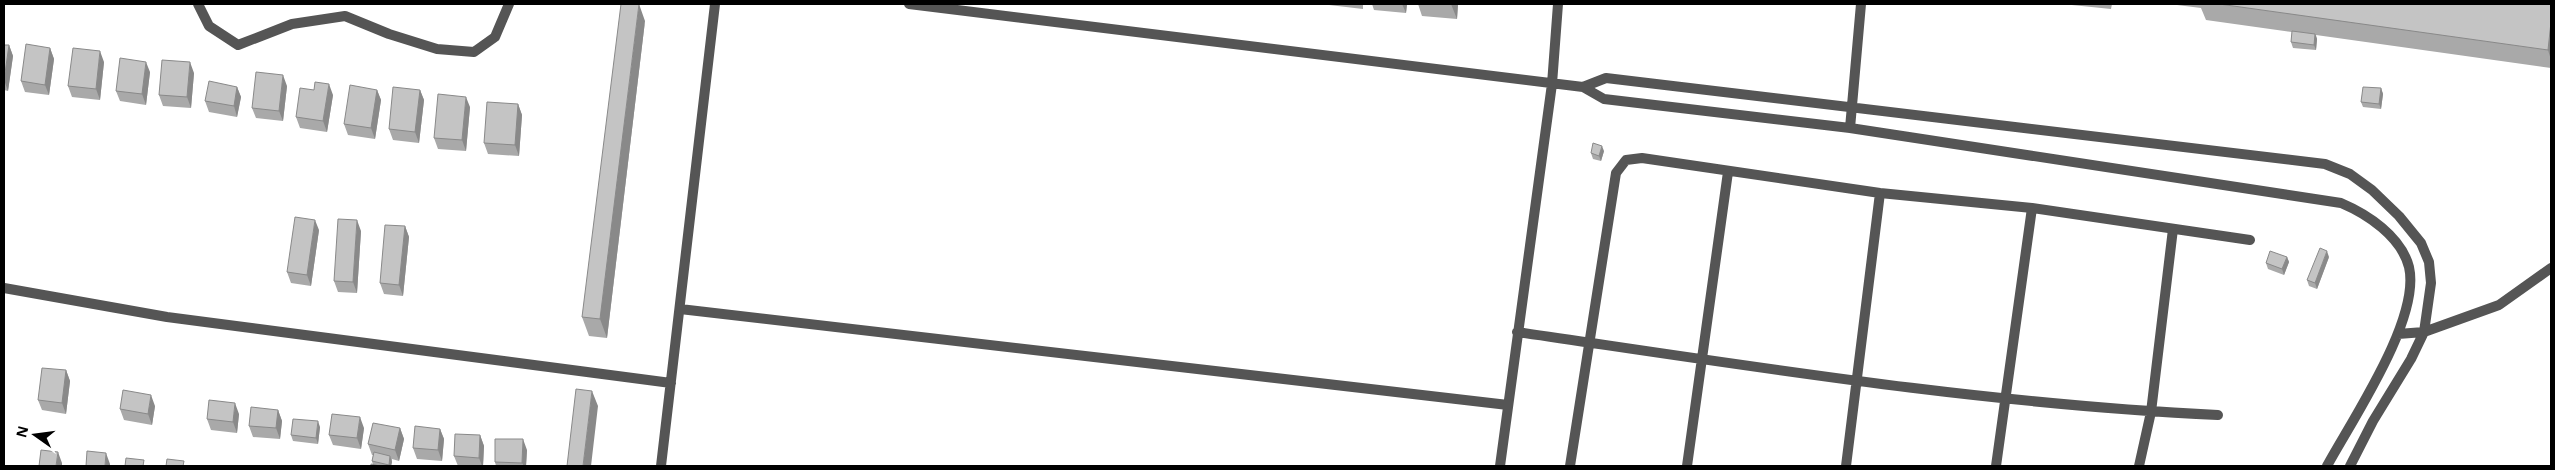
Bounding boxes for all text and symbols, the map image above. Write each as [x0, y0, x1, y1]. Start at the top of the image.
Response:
north arrow [10, 410, 60, 460]
text: N [11, 424, 32, 440]

